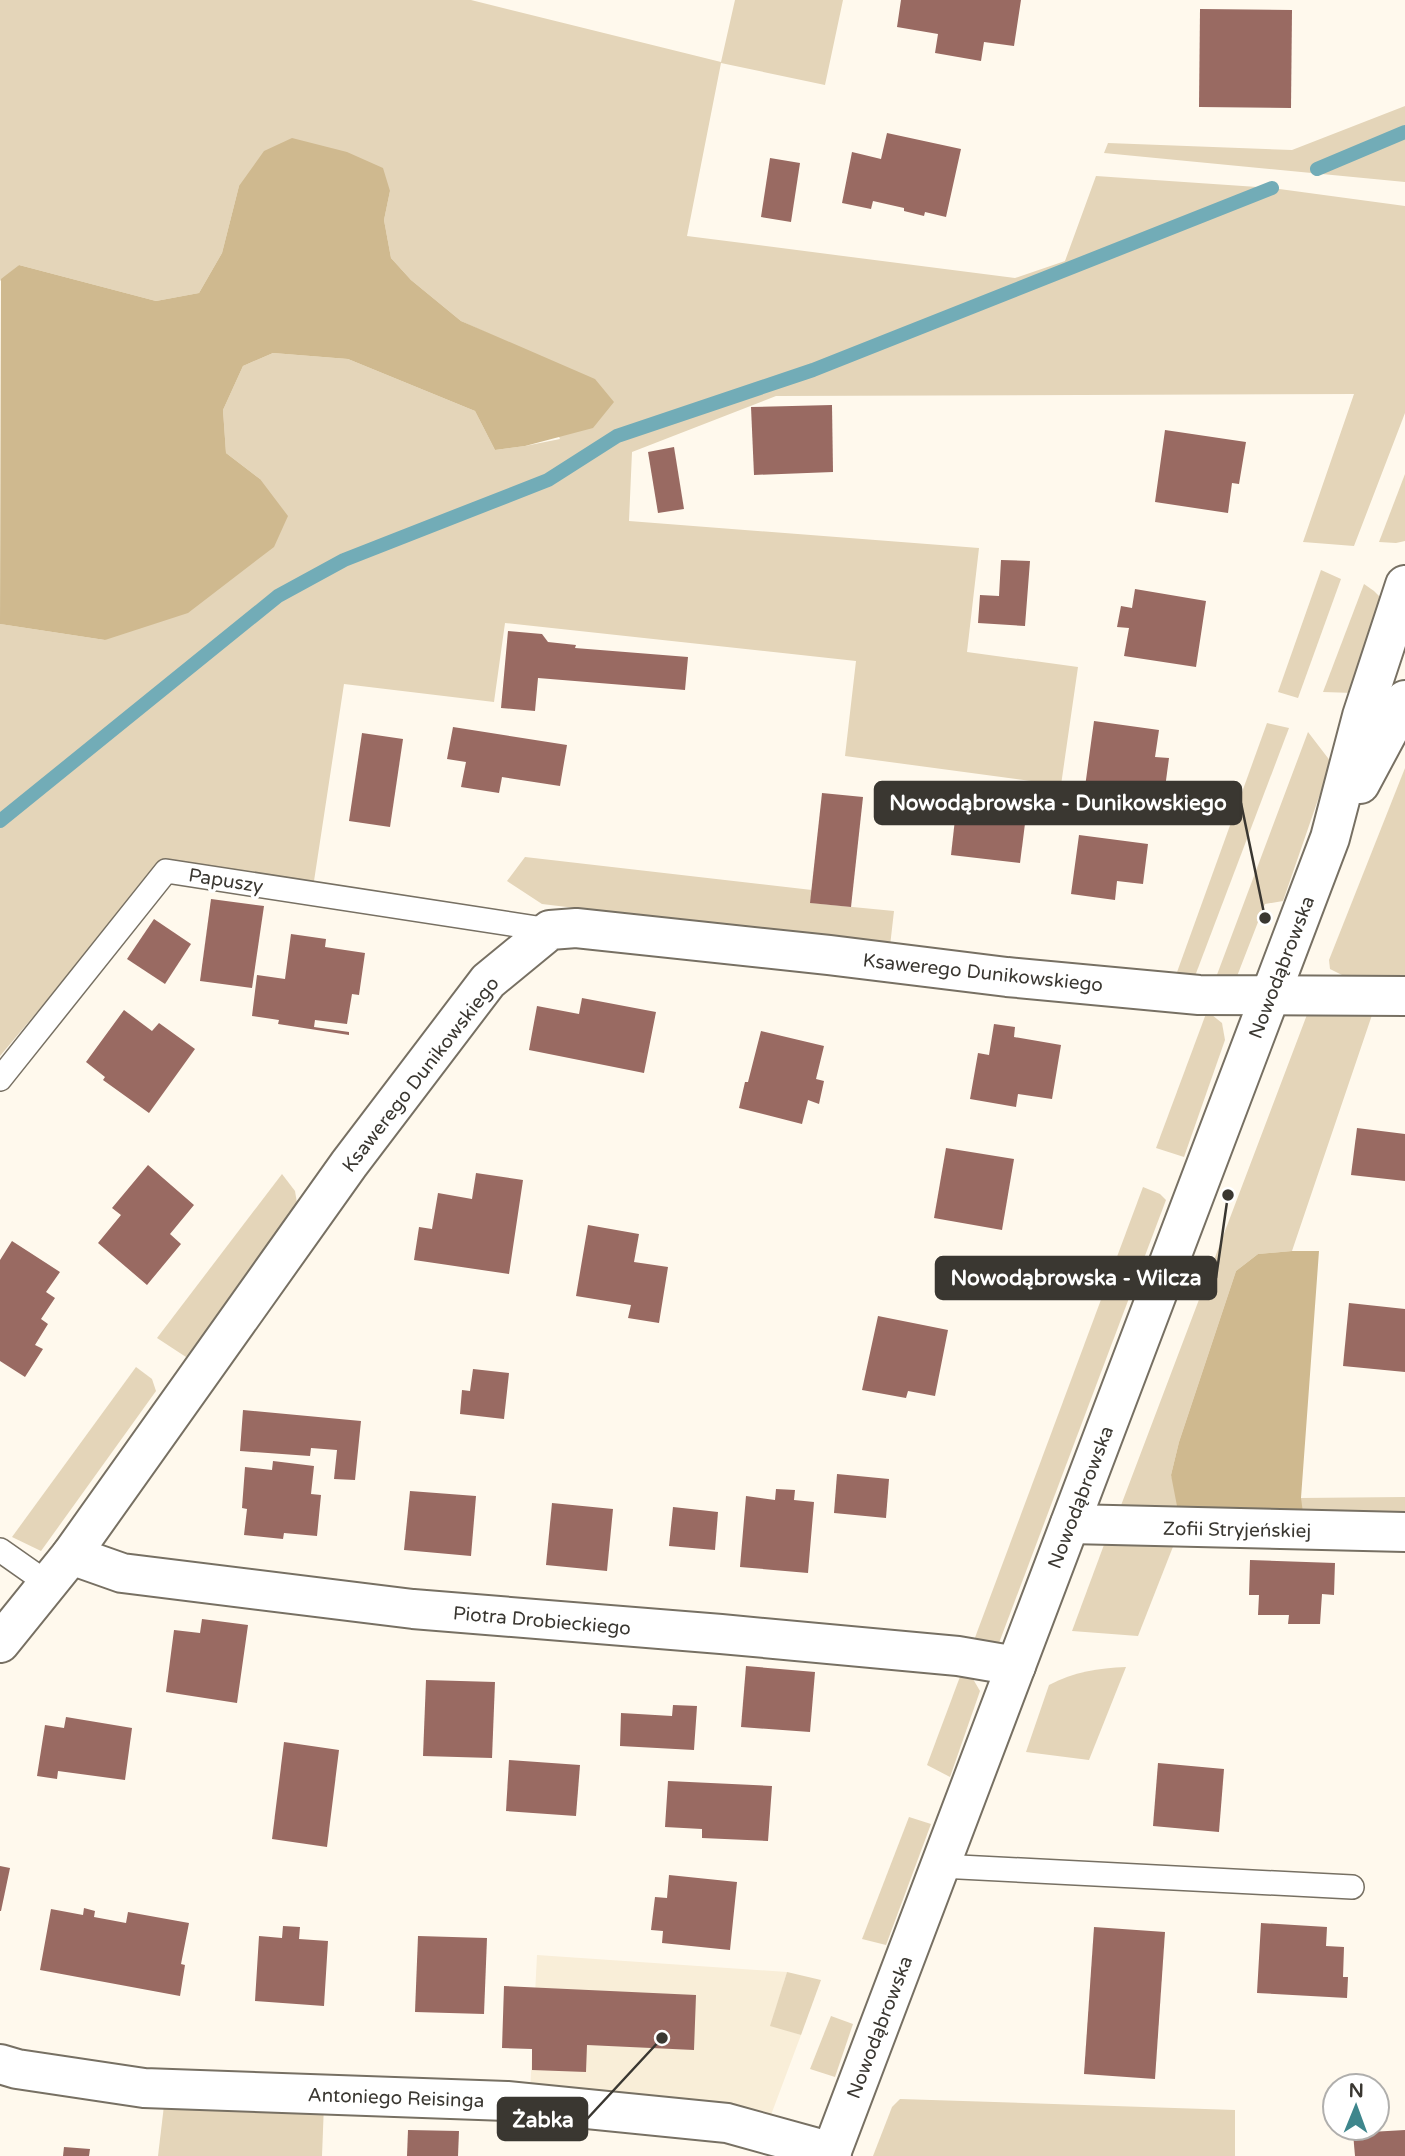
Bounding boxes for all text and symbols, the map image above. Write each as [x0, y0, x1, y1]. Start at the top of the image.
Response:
callout: Nowodąbrowska - Dunikowskiego [875, 782, 1241, 824]
text: Nowodąbrowska - Dunikowskiego [889, 791, 1227, 816]
street label: Papuszy [187, 864, 265, 898]
street label: Nowodąbrowska [1245, 893, 1319, 1042]
street label: Ksawerego Dunikowskiego [862, 949, 1104, 997]
street label: Ksawerego Dunikowskiego [338, 973, 504, 1177]
callout: Nowodąbrowska - Wilcza [936, 1257, 1216, 1299]
text: Nowodąbrowska - Wilcza [950, 1266, 1202, 1291]
street label: Nowodąbrowska [1044, 1423, 1118, 1572]
street label: Zofii Stryjeńskiej [1163, 1518, 1311, 1542]
street label: Piotra Drobieckiego [452, 1602, 632, 1640]
street label: Nowodąbrowska [843, 1953, 917, 2102]
north arrow [1321, 2072, 1391, 2142]
text: N [1348, 2080, 1364, 2102]
street label: Antoniego Reisinga [307, 2084, 485, 2112]
callout: Żabka [498, 2098, 587, 2140]
text: Żabka [512, 2108, 574, 2133]

